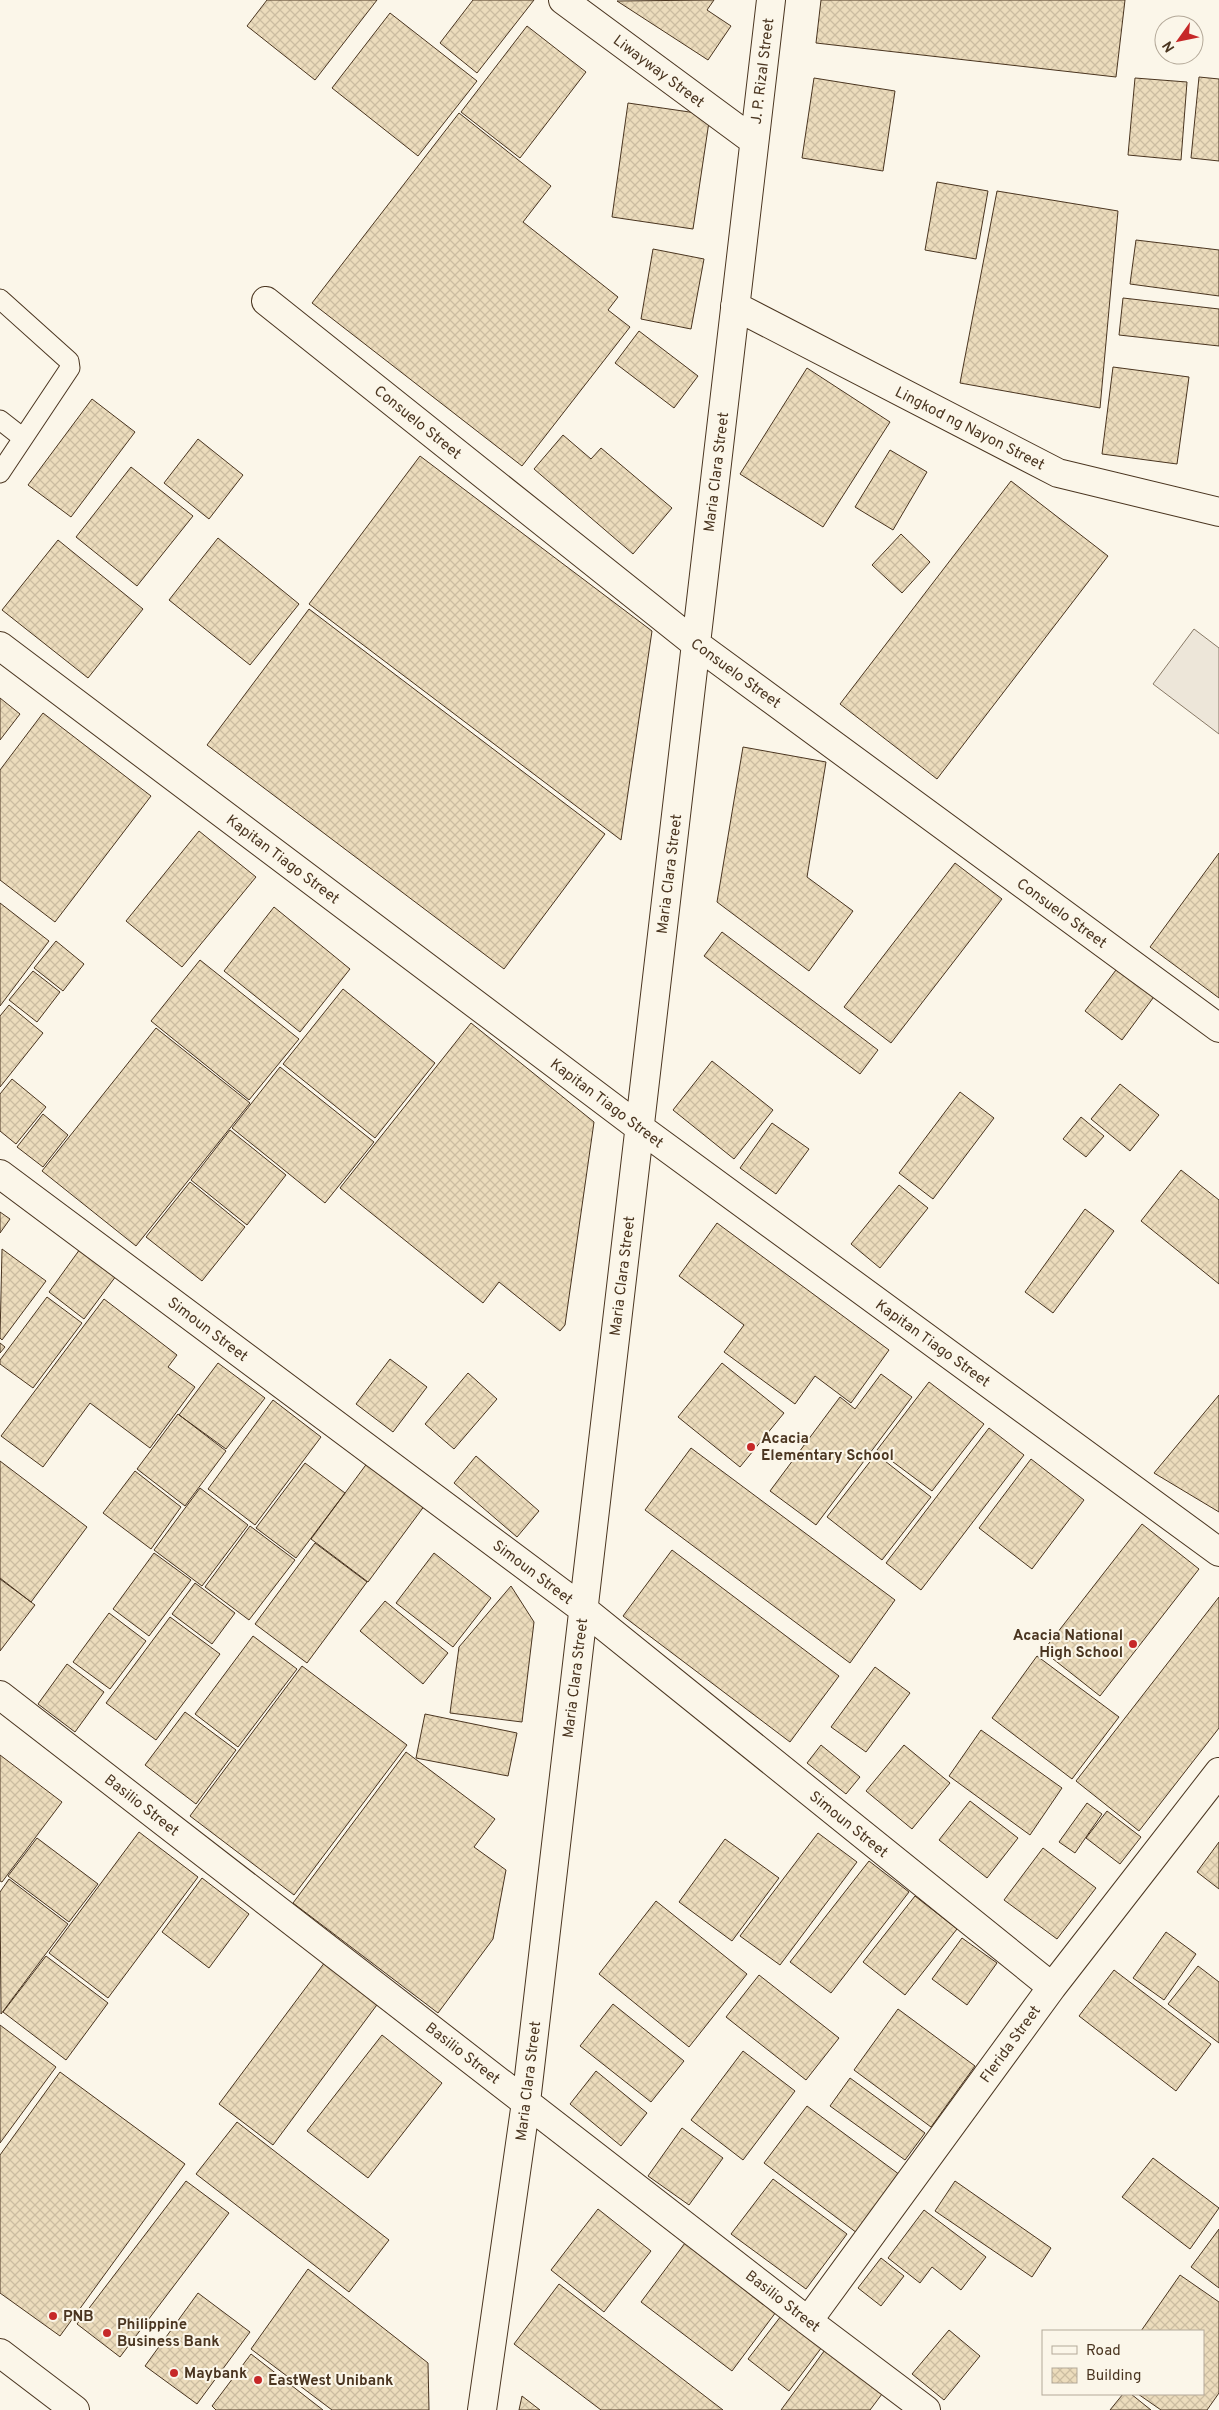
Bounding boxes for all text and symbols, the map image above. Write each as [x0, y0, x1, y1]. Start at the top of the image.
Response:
north arrow [1154, 15, 1204, 65]
street label: J. P. Rizal Street [748, 17, 779, 125]
street label: Liwayway Street [609, 32, 708, 113]
text: N [1159, 37, 1179, 55]
street label: Consuelo Street [370, 382, 465, 464]
street label: Lingkod ng Nayon Street [891, 383, 1047, 475]
street label: Maria Clara Street [701, 411, 734, 533]
street label: Consuelo Street [686, 635, 784, 713]
street label: Kapitan Tiago Street [222, 811, 343, 909]
street label: Maria Clara Street [654, 813, 687, 935]
street label: Consuelo Street [1012, 875, 1110, 953]
street label: Kapitan Tiago Street [546, 1055, 667, 1153]
street label: Maria Clara Street [607, 1215, 640, 1337]
street label: Simoun Street [163, 1294, 251, 1367]
street label: Kapitan Tiago Street [871, 1296, 993, 1392]
place label: Acacia Elementary School [761, 1430, 894, 1466]
marker: Acacia Elementary School [745, 1441, 757, 1453]
street label: Simoun Street [488, 1537, 576, 1610]
street label: Maria Clara Street [560, 1617, 593, 1739]
place label: Acacia National High School [1013, 1627, 1123, 1663]
marker: Acacia National High School [1127, 1638, 1139, 1650]
street label: Basilio Street [100, 1771, 182, 1841]
street label: Simoun Street [805, 1788, 891, 1863]
street label: Flerida Street [977, 2002, 1046, 2087]
street label: Basilio Street [421, 2019, 503, 2089]
street label: Maria Clara Street [513, 2020, 546, 2142]
street label: Basilio Street [741, 2267, 823, 2337]
place label: PNB [63, 2308, 94, 2327]
marker: PNB [47, 2310, 59, 2322]
place label: Philippine Business Bank [117, 2316, 220, 2352]
marker: Philippine Business Bank [101, 2327, 113, 2339]
legend [1042, 2330, 1204, 2395]
text: Road [1086, 2342, 1121, 2361]
place label: Maybank [184, 2365, 247, 2384]
marker: Maybank [168, 2367, 180, 2379]
text: Building [1086, 2367, 1141, 2386]
place label: EastWest Unibank [268, 2372, 393, 2391]
marker: EastWest Unibank [252, 2374, 264, 2386]

